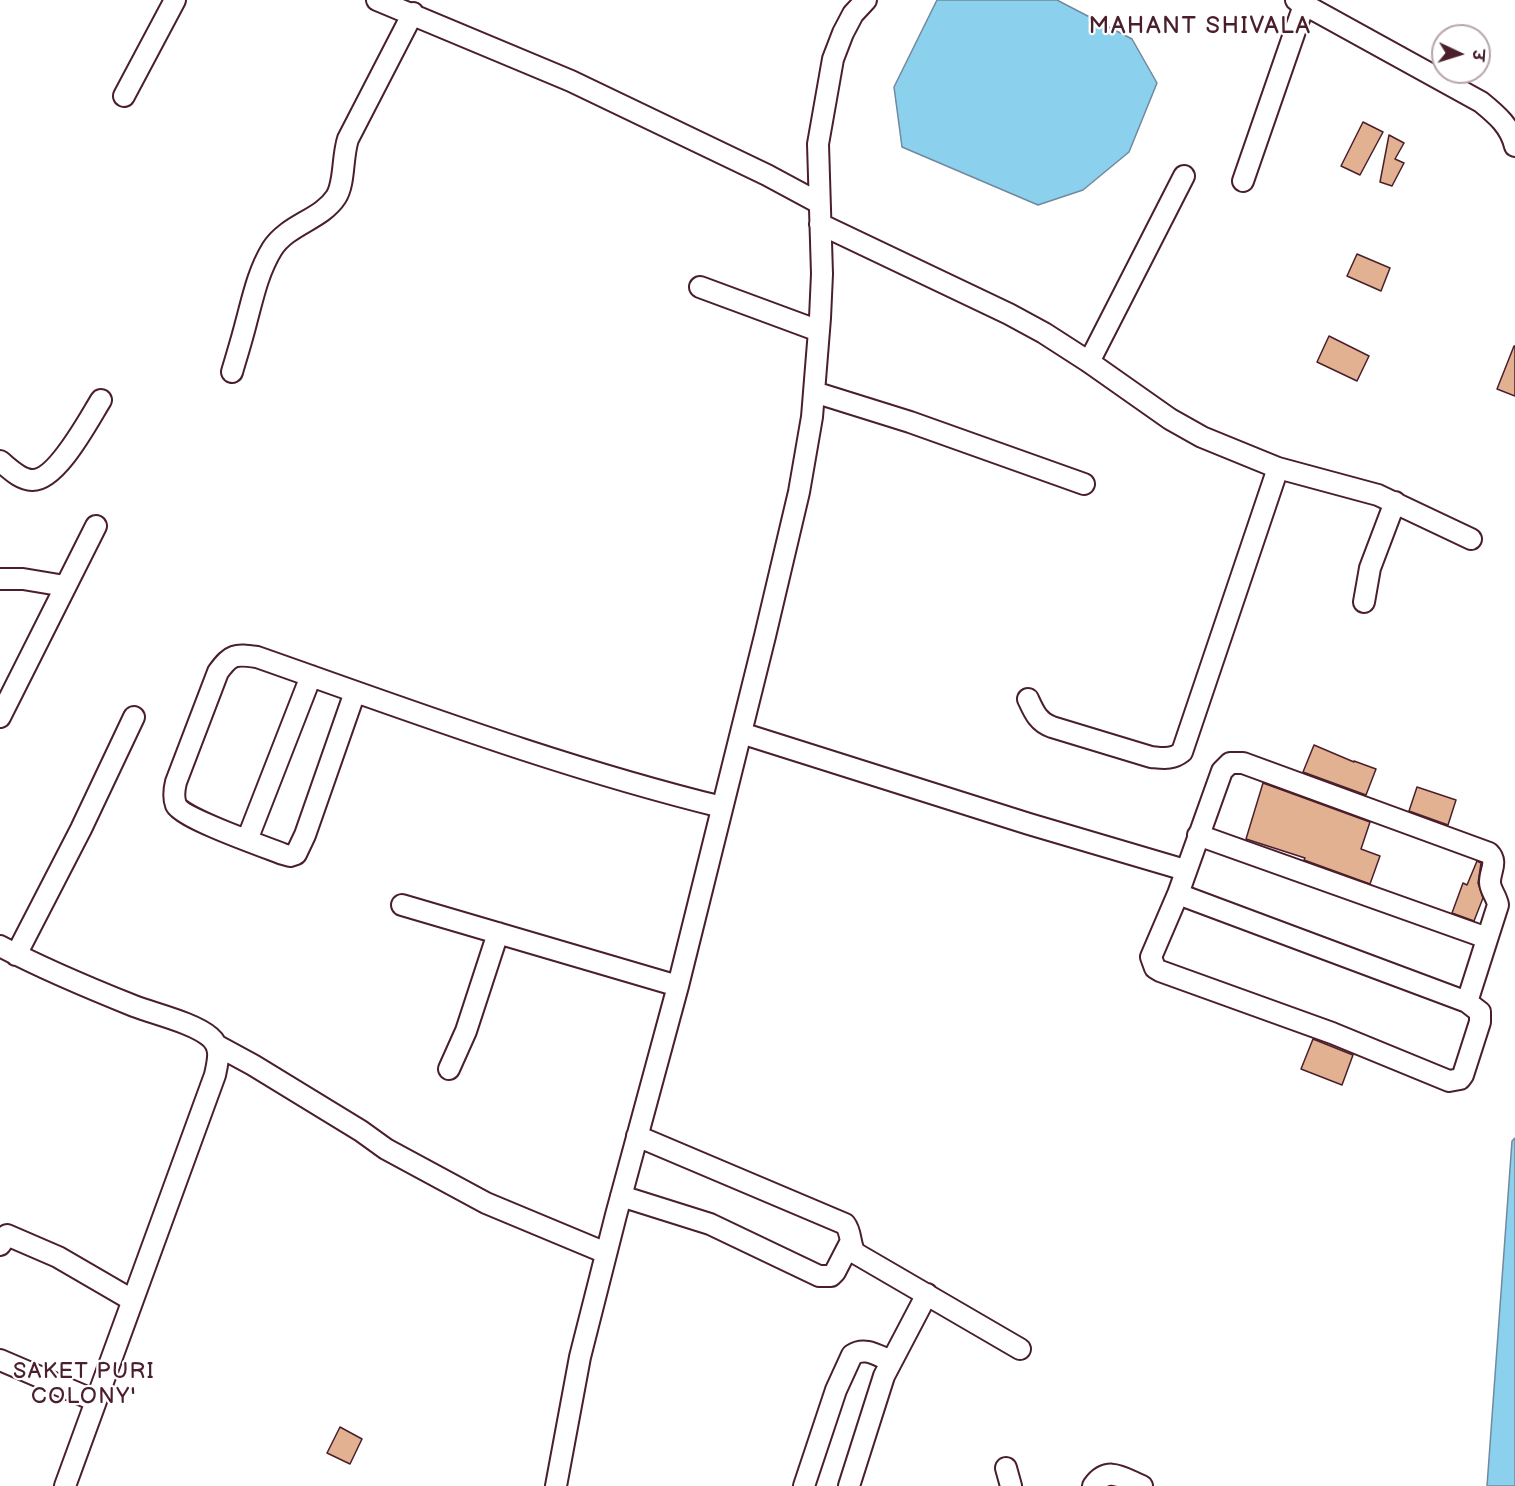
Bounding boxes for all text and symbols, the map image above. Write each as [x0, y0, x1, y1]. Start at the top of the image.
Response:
district label: MAHANT SHIVALA [1088, 13, 1312, 41]
north arrow [1431, 24, 1491, 84]
text: उ [1468, 49, 1487, 61]
district label: SAKET PURI COLONY' [13, 1359, 155, 1410]

